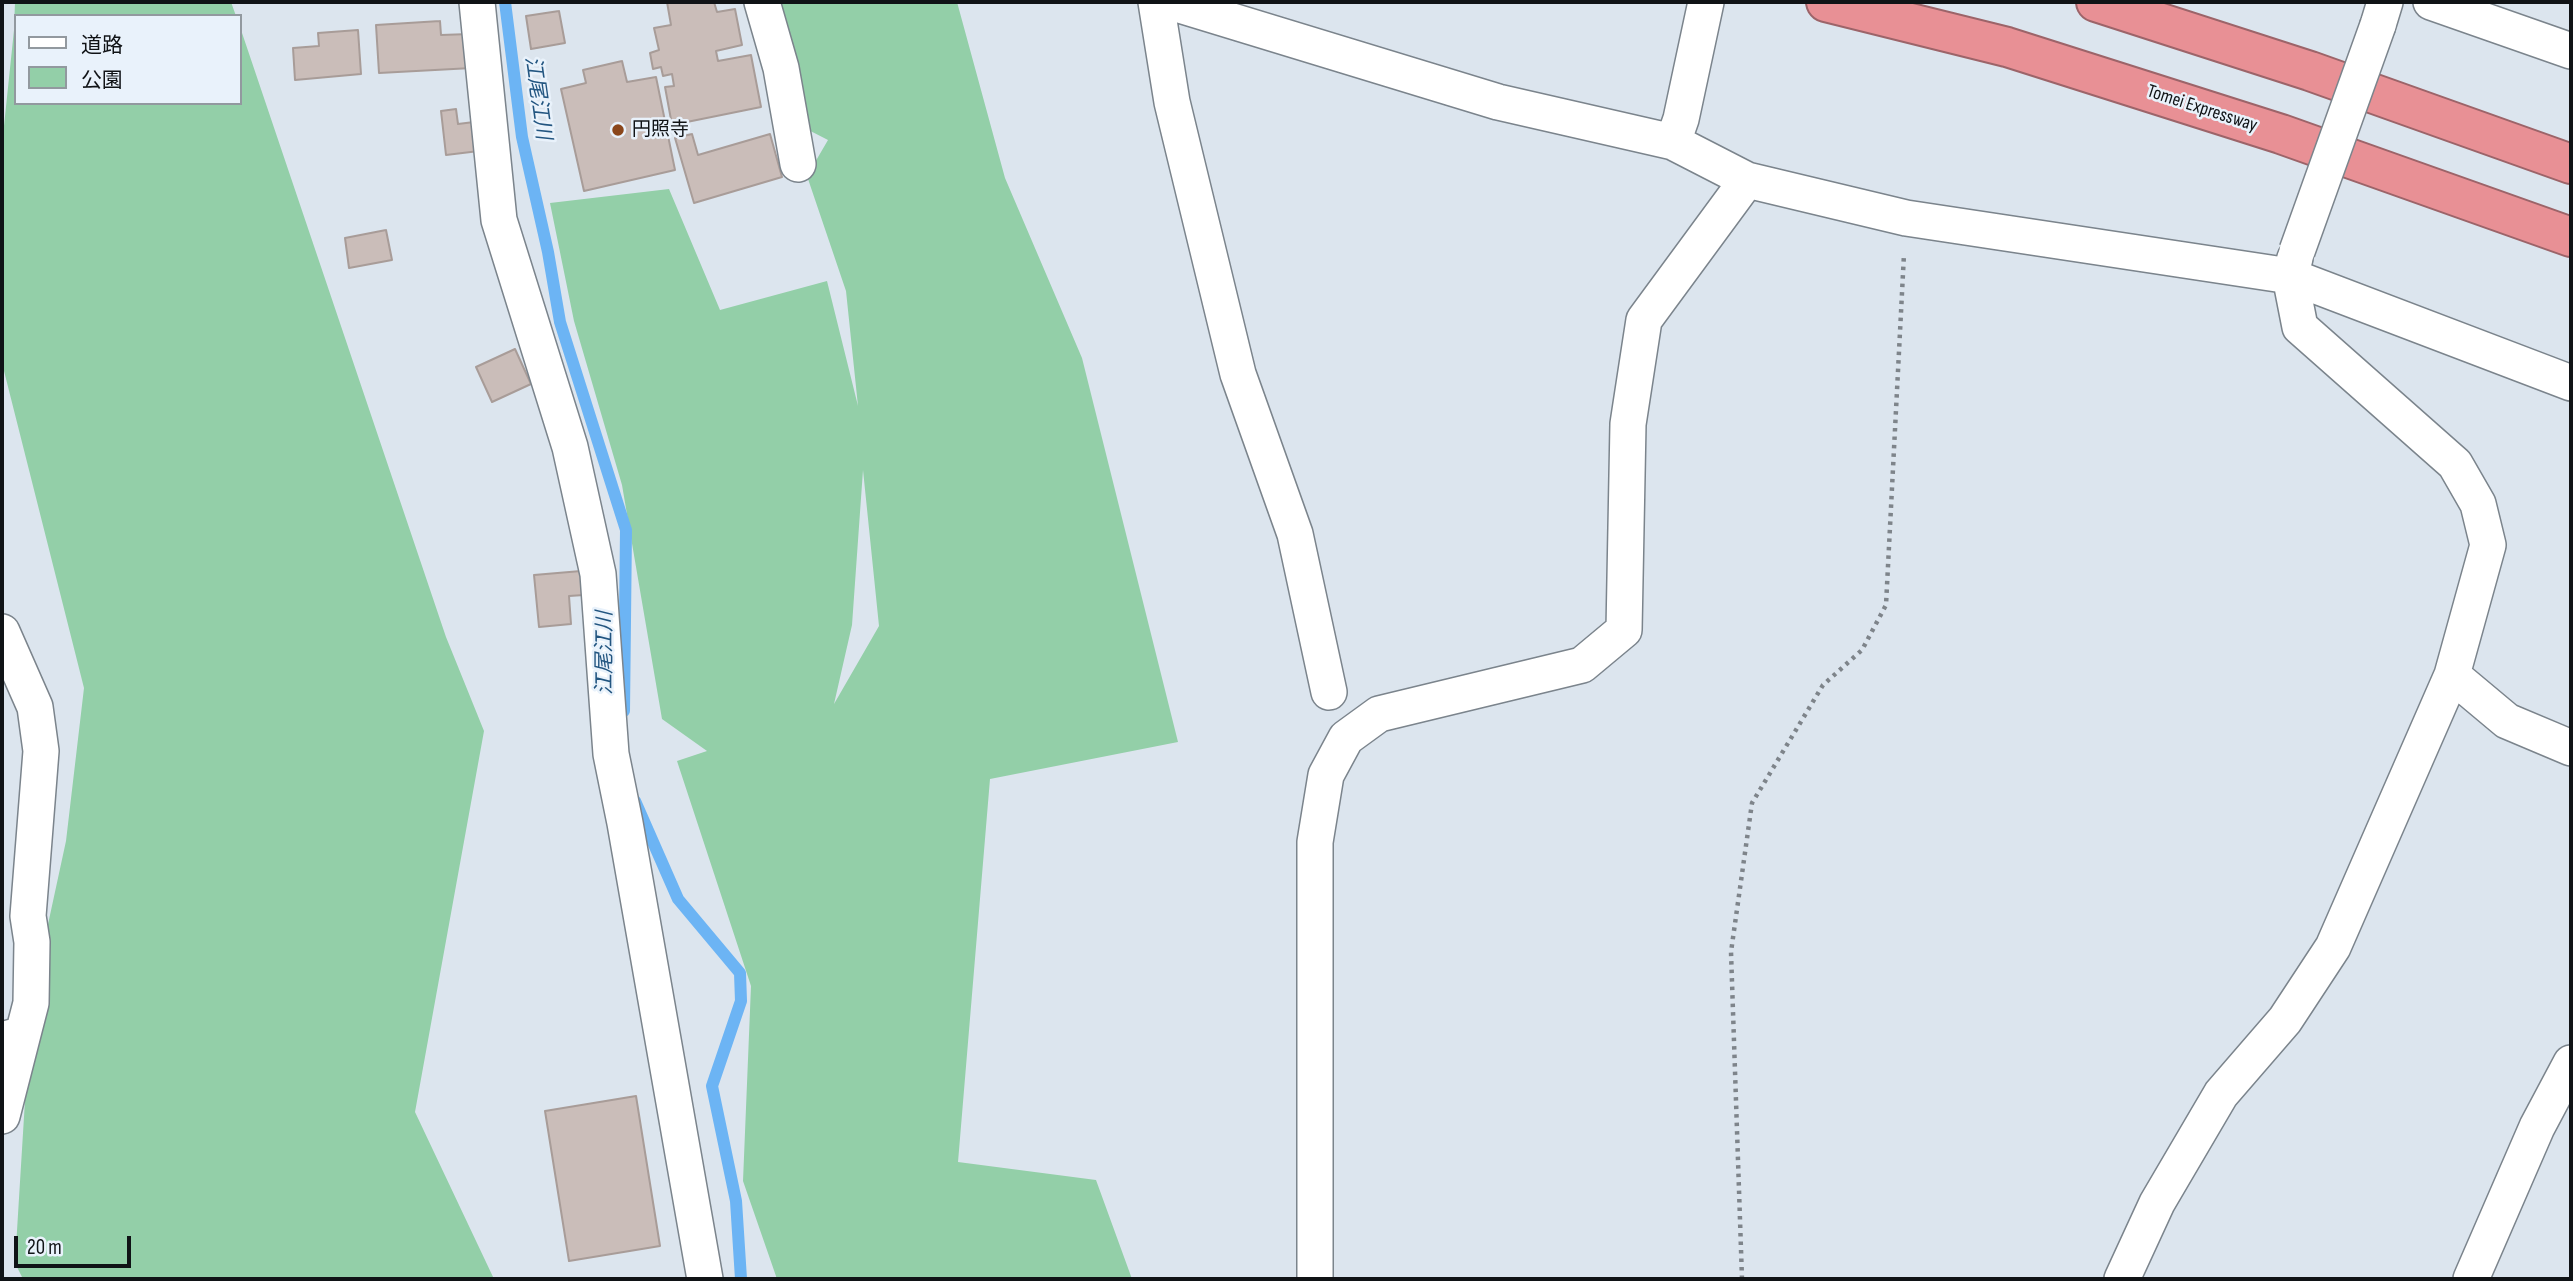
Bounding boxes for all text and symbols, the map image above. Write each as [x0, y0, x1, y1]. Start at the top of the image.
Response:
legend [14, 14, 242, 105]
text: 道路 [81, 33, 123, 58]
water label: 江尾江川 [519, 55, 555, 141]
text: 公園 [81, 68, 123, 93]
street label: Tomei Expressway [2144, 80, 2260, 138]
place label: 円照寺 [632, 119, 689, 141]
marker: 円照寺 [610, 122, 626, 138]
water label: 江尾江川 [593, 611, 619, 695]
scale bar [18, 1222, 135, 1266]
text: 20 m [27, 1235, 62, 1260]

